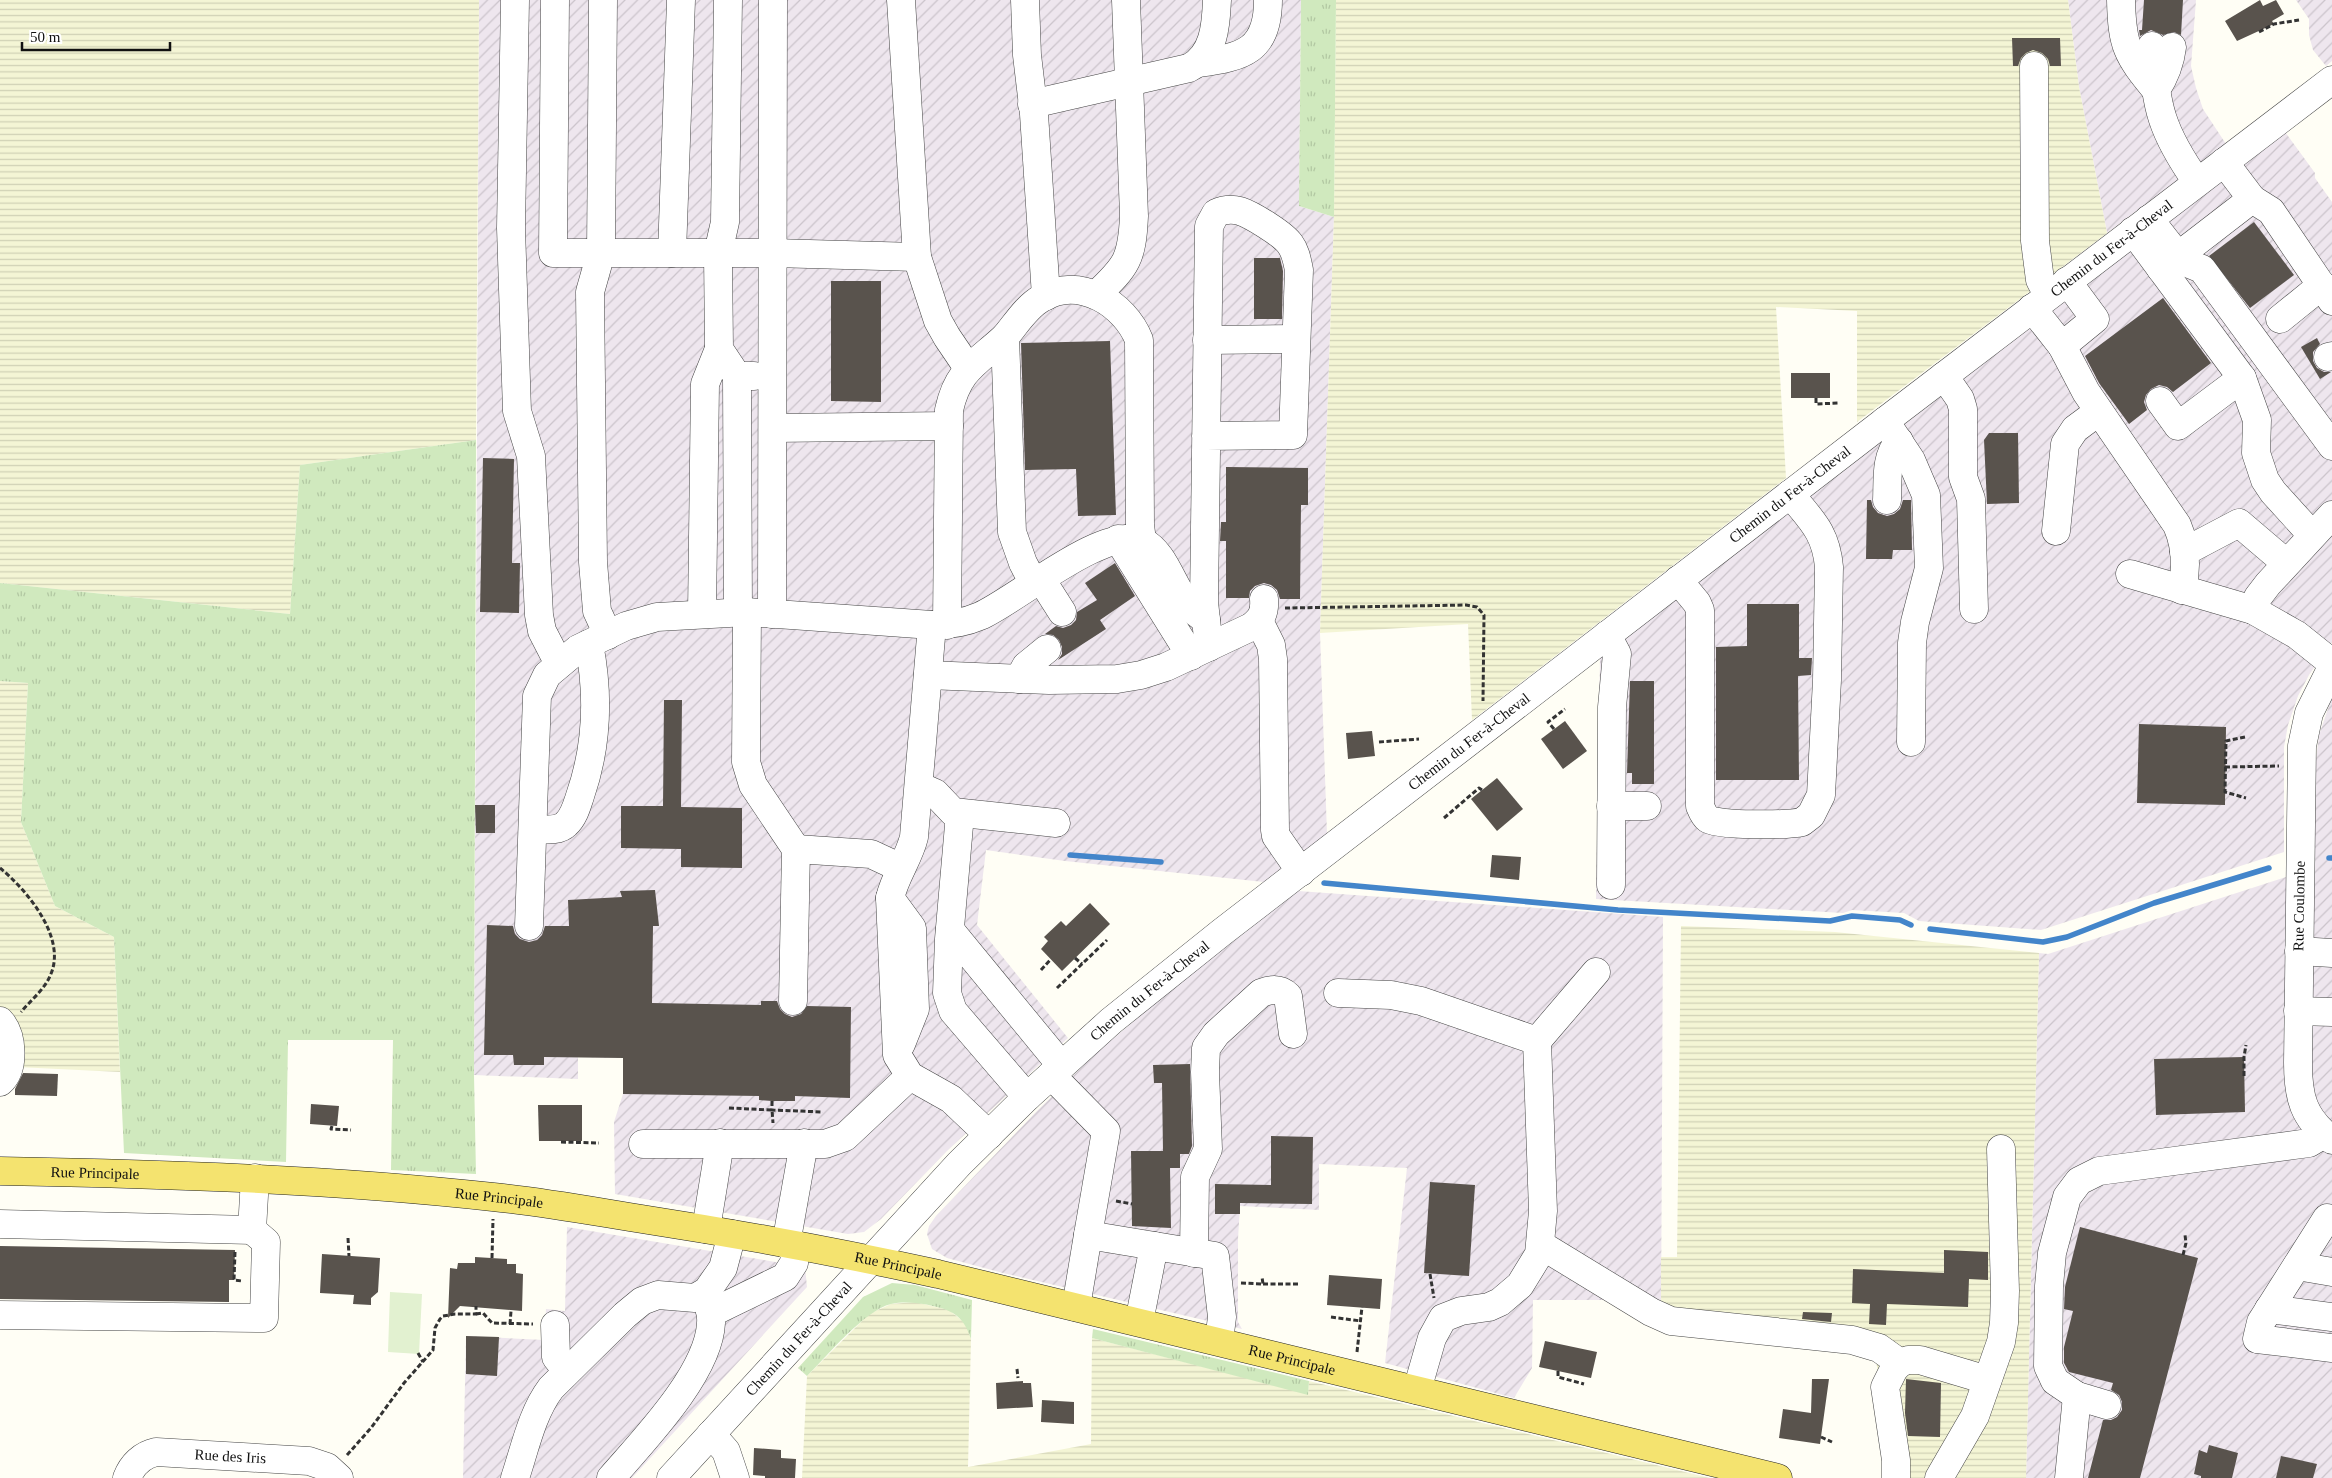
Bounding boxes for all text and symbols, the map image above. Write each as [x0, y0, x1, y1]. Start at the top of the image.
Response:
scale bar [22, 20, 170, 52]
text: 50 m [30, 29, 61, 45]
street label: Chemin du Fer-à-Cheval [2047, 197, 2176, 300]
street label: Chemin du Fer-à-Cheval [1726, 443, 1854, 546]
street label: Chemin du Fer-à-Cheval [1405, 690, 1533, 793]
street label: Rue Coulombe [2290, 860, 2308, 951]
street label: Chemin du Fer-à-Cheval [1087, 937, 1212, 1044]
street label: Rue Principale [50, 1164, 140, 1182]
street label: Rue Principale [454, 1185, 545, 1211]
street label: Rue Principale [853, 1249, 944, 1283]
street label: Chemin du Fer-à-Cheval [743, 1278, 855, 1399]
street label: Rue Principale [1247, 1342, 1337, 1378]
street label: Rue des Iris [194, 1446, 267, 1466]

